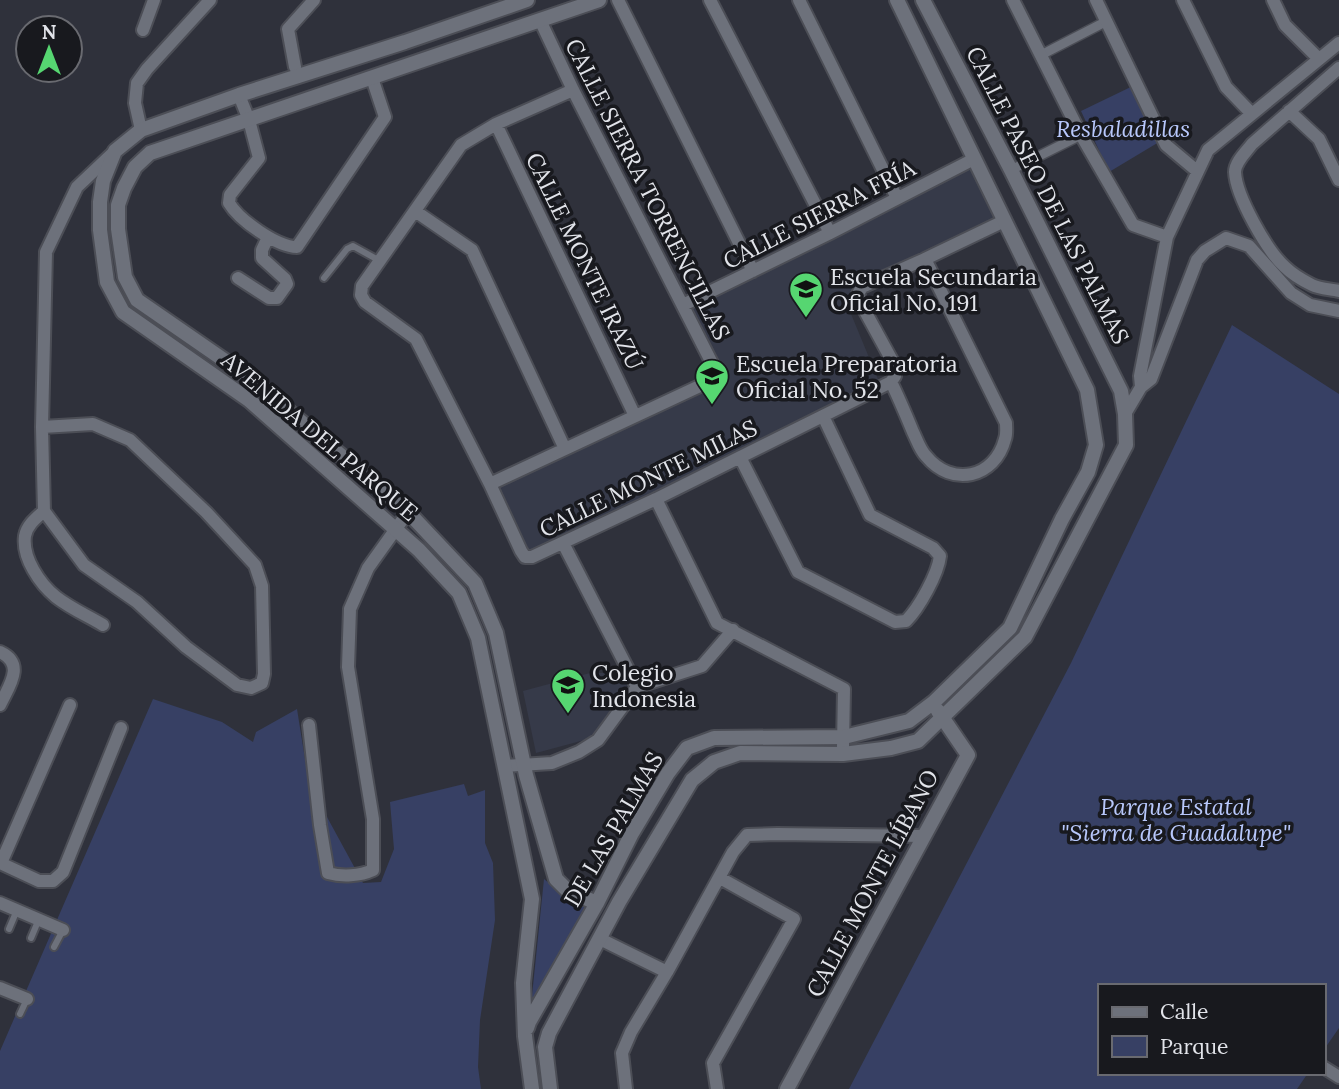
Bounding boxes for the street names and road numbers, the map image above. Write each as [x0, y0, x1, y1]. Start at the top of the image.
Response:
street label: CALLE SIERRA TORRENCILLAS [559, 33, 737, 345]
street label: CALLE PASEO DE LAS PALMAS [960, 41, 1136, 349]
street label: CALLE MONTE IRAZÚ [520, 148, 650, 374]
street label: CALLE SIERRA FRÍA [718, 153, 920, 275]
street label: AVENIDA DEL PARQUE [215, 345, 424, 527]
street label: CALLE MONTE MILAS [534, 413, 762, 543]
street label: DE LAS PALMAS [557, 746, 669, 912]
street label: CALLE MONTE LÍBANO [800, 764, 944, 1002]

